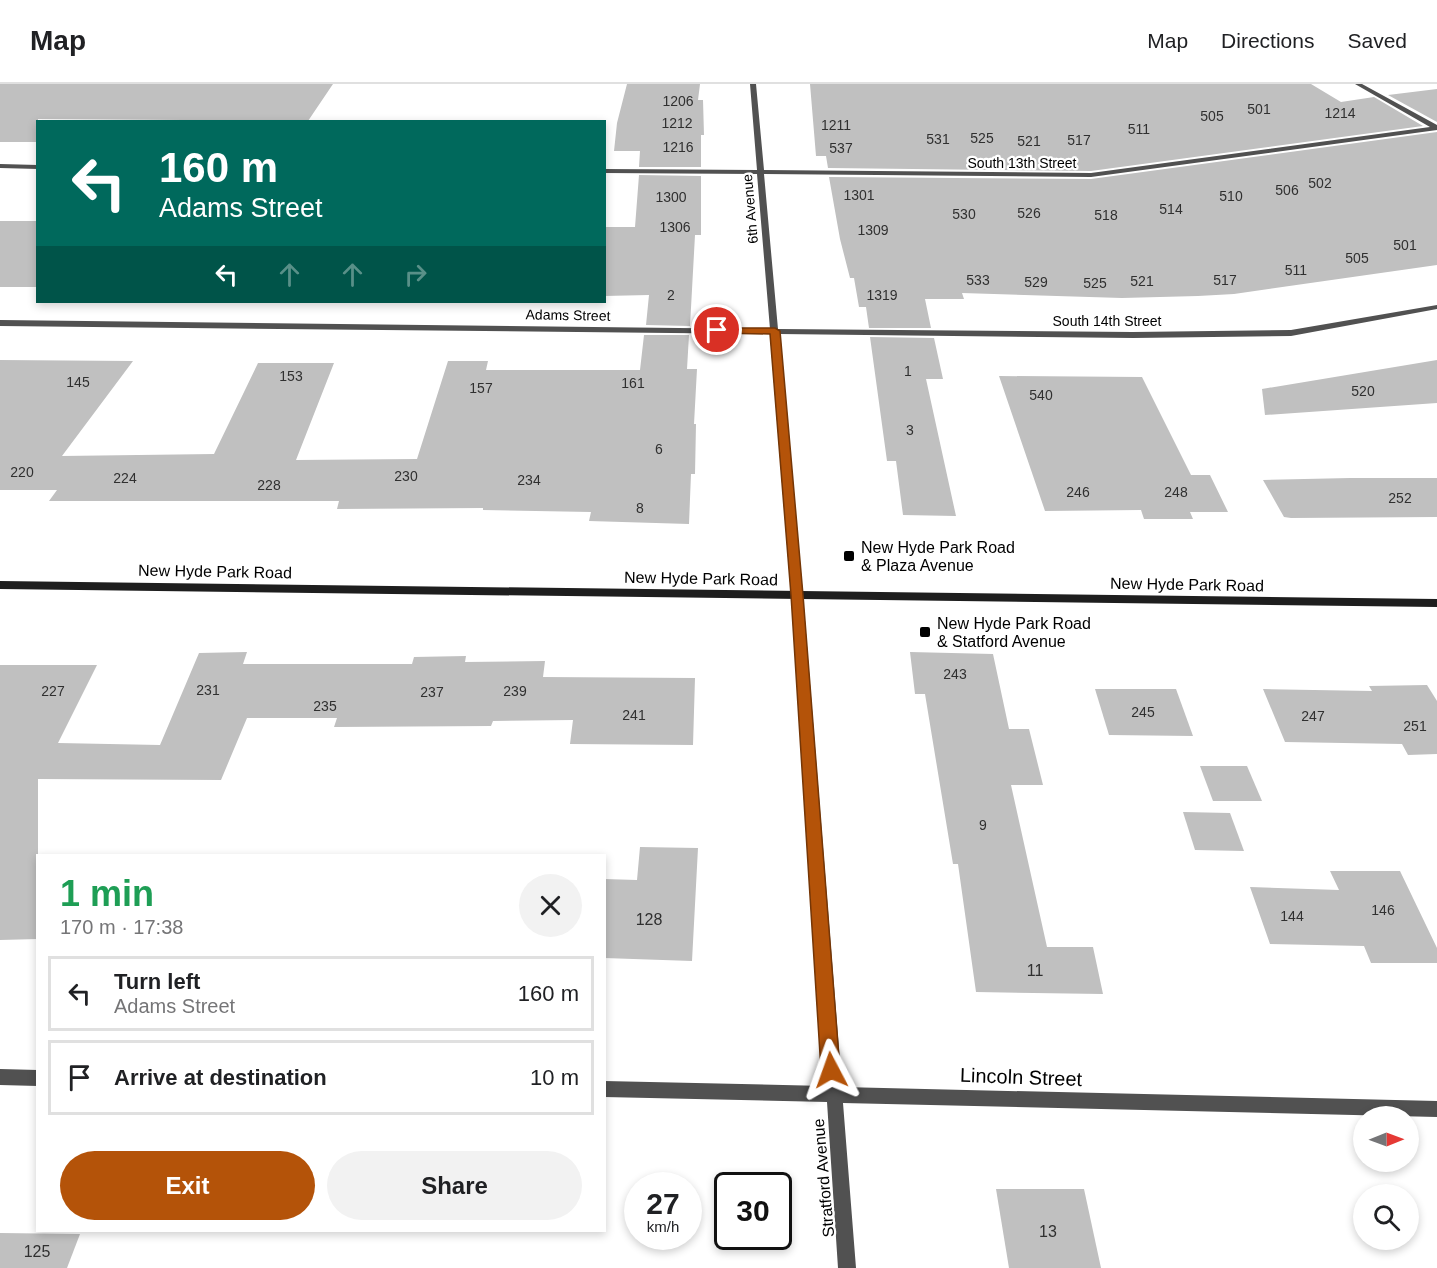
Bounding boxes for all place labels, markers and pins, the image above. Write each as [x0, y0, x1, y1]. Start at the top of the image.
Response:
pin [691, 304, 742, 355]
place label: New Hyde Park Road & Plaza Avenue [861, 539, 1015, 574]
marker: New Hyde Park Road & Plaza Avenue [842, 549, 856, 563]
place label: New Hyde Park Road & Statford Avenue [937, 615, 1091, 650]
marker: New Hyde Park Road & Statford Avenue [918, 625, 932, 639]

